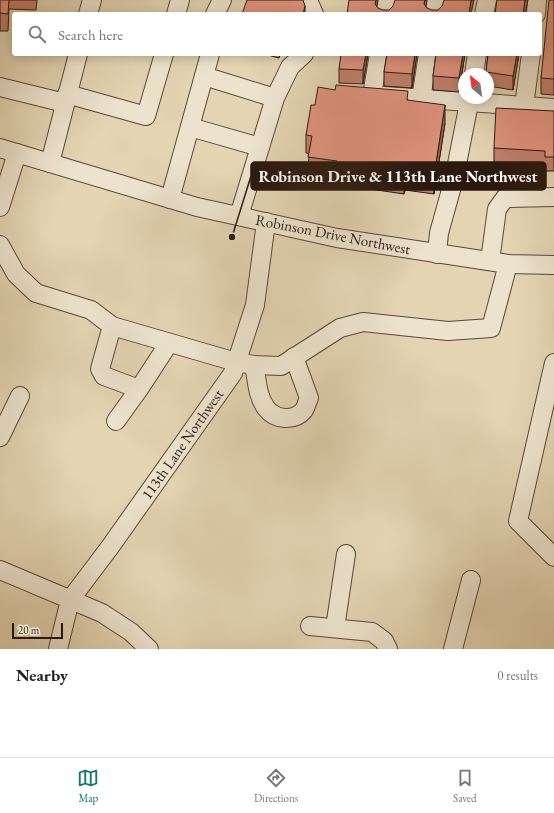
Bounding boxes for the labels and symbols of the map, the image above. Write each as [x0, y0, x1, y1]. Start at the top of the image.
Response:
north arrow [458, 68, 494, 104]
callout: Robinson Drive & 113th Lane Northwest [251, 162, 546, 190]
text: Robinson Drive & 113th Lane Northwest [258, 166, 538, 187]
street label: Robinson Drive Northwest [254, 210, 412, 258]
street label: 113th Lane Northwest [137, 385, 227, 503]
scale bar [12, 621, 63, 640]

